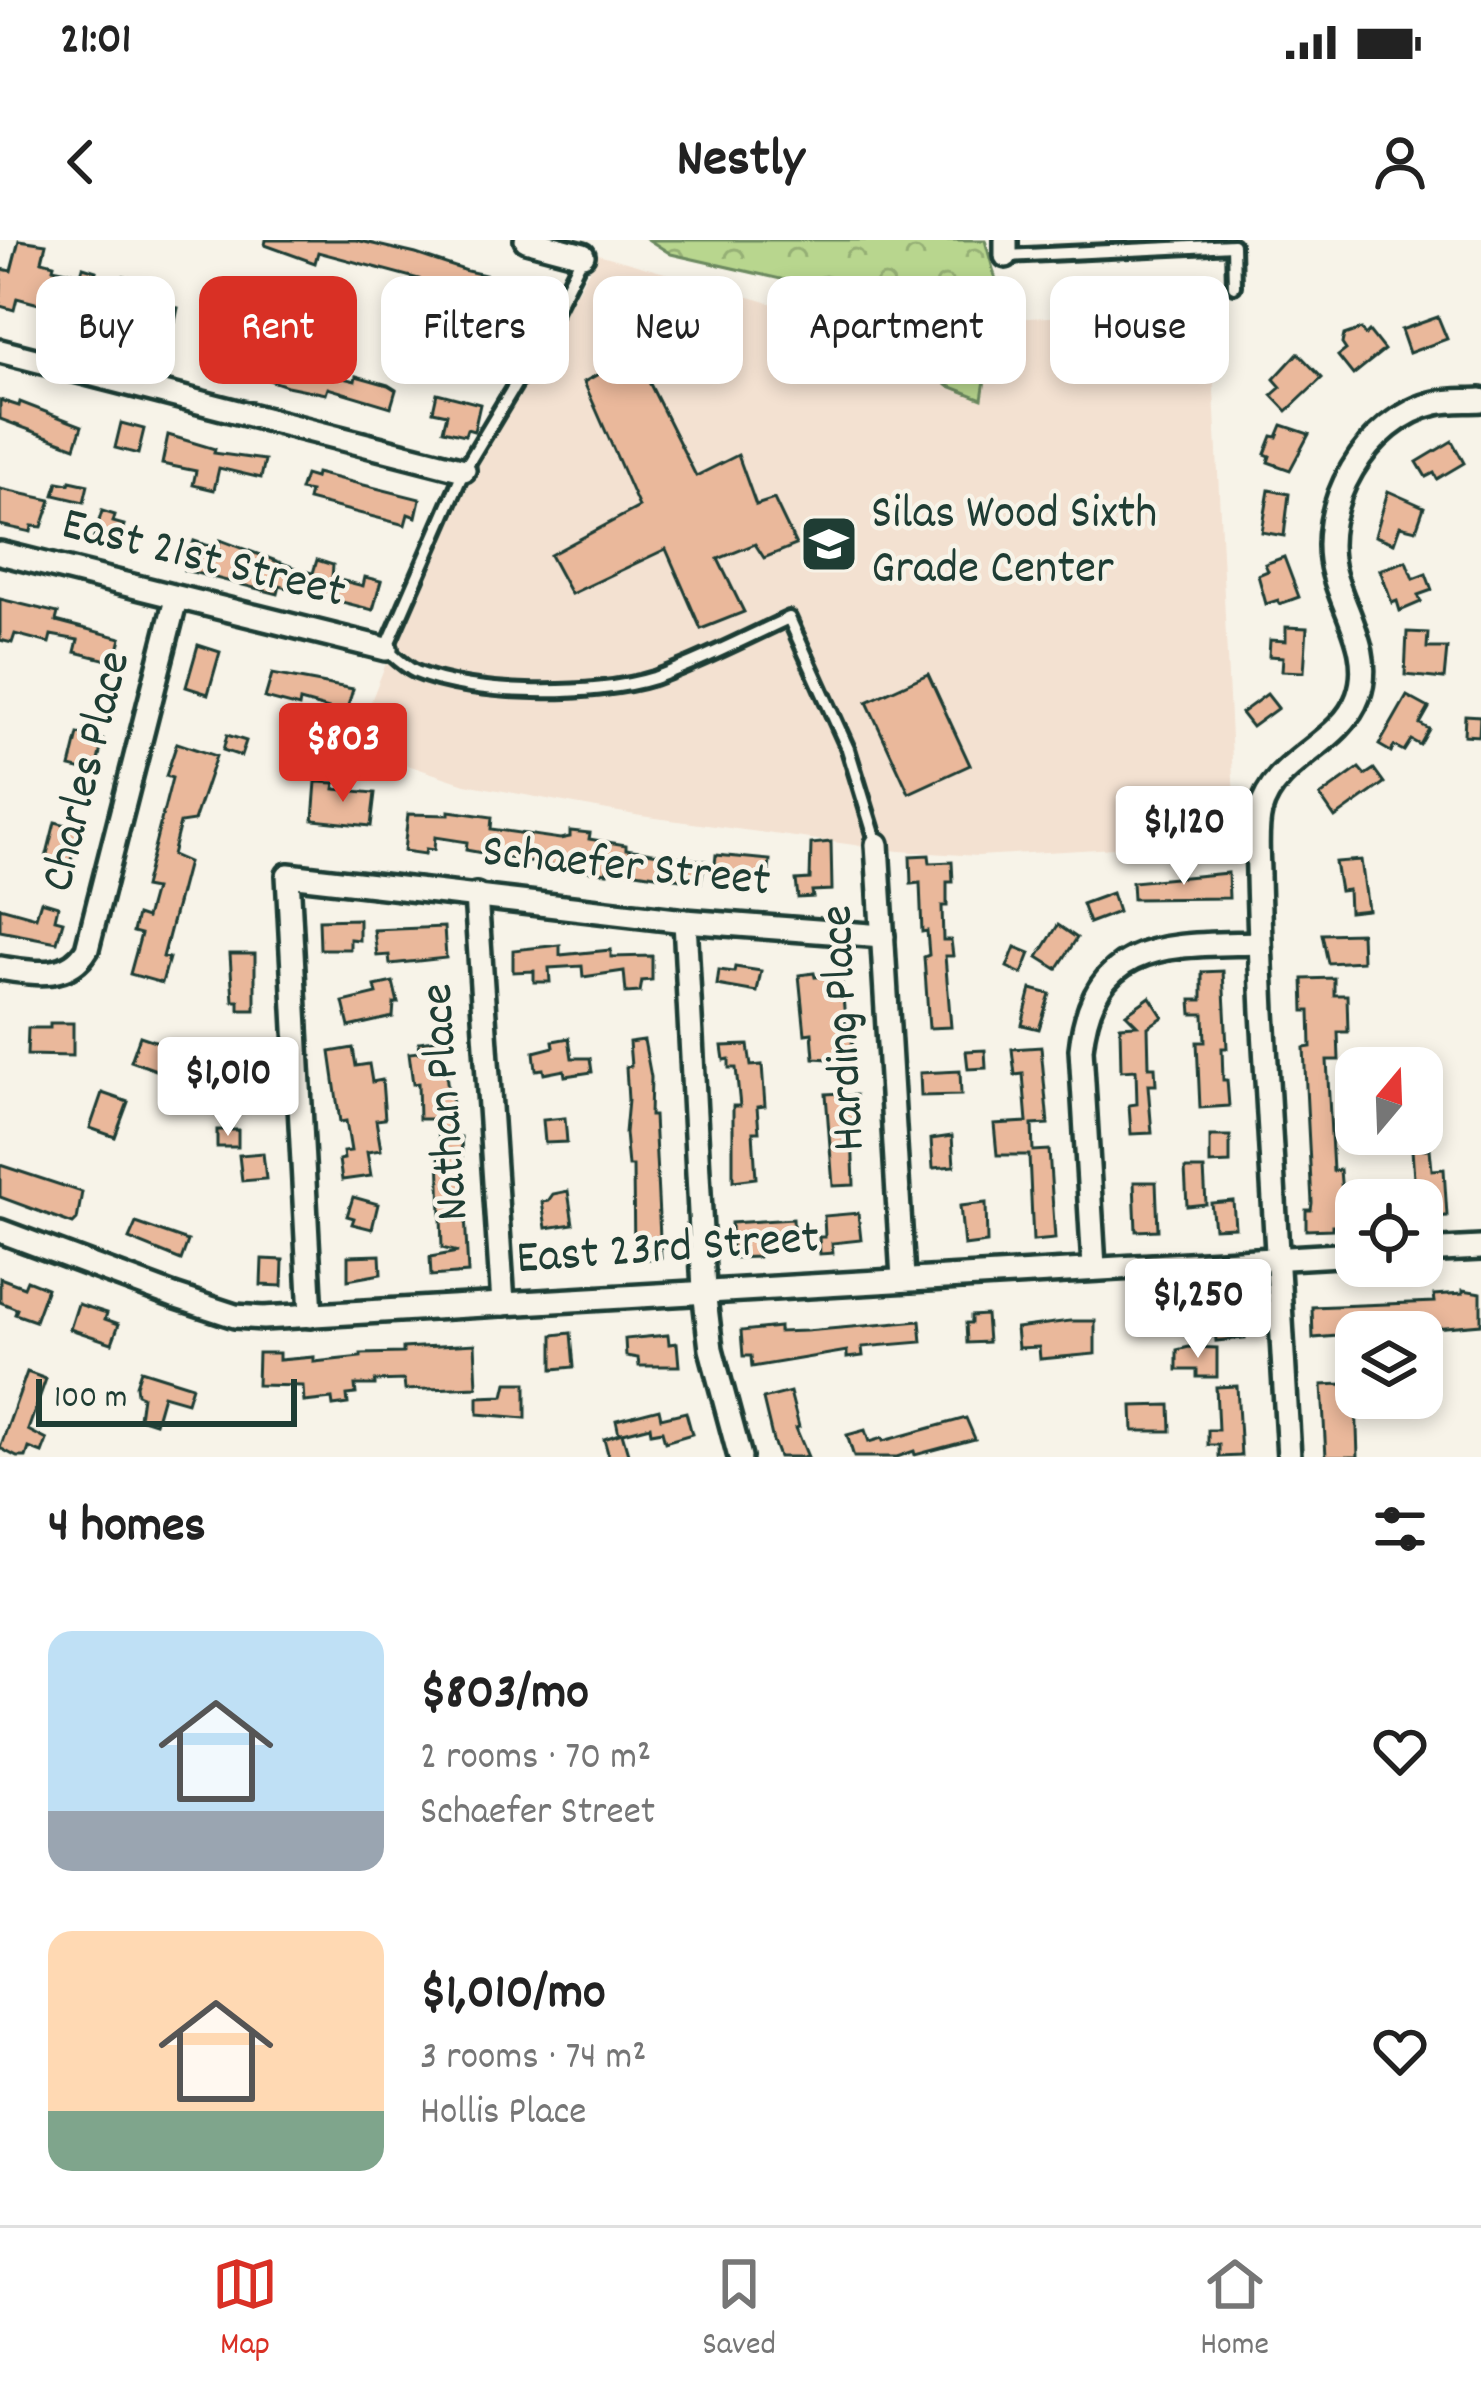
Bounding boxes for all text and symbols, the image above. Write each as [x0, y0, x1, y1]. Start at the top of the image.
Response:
text: 21:01 [60, 10, 131, 74]
text: Nestly [677, 124, 804, 201]
icon: back [48, 129, 114, 195]
icon: person [1367, 129, 1433, 195]
chip: Buy [36, 276, 175, 384]
chip: Rent [199, 276, 357, 384]
chip: Filters [381, 276, 569, 384]
chip: New [593, 276, 743, 384]
chip: Apartment [767, 276, 1026, 384]
chip: House [1050, 276, 1229, 384]
place label: Silas Wood Sixth Grade Center [871, 482, 1157, 606]
street label: East 21st Street [54, 492, 352, 630]
school or university icon: Silas Wood Sixth Grade Center [798, 513, 860, 575]
street label: Charles Place [26, 644, 152, 900]
pin: $803 [272, 703, 414, 805]
text: $803 [306, 714, 380, 769]
pin: $1,120 [1086, 786, 1282, 888]
text: $1,120 [1143, 797, 1225, 852]
street label: Schaefer Street [478, 820, 774, 918]
street label: Harding Place [805, 903, 887, 1153]
street label: Nathan Place [405, 981, 491, 1223]
pin: $1,010 [130, 1037, 326, 1139]
north arrow [1335, 1047, 1443, 1155]
map controls [1335, 1047, 1443, 1419]
text: $1,010 [185, 1048, 271, 1103]
button: locate [1335, 1179, 1443, 1287]
street label: East 23rd Street [514, 1206, 822, 1296]
pin: $1,250 [1100, 1259, 1296, 1361]
text: $1,250 [1152, 1270, 1244, 1325]
button: layers [1335, 1311, 1443, 1419]
scale bar [36, 1373, 297, 1426]
text: 100 m [54, 1376, 127, 1423]
text: 4 homes [48, 1493, 206, 1565]
icon: filters [1367, 1496, 1433, 1562]
text: $803/mo [420, 1660, 589, 1732]
icon: home [144, 1679, 288, 1823]
icon: heart [1367, 1718, 1433, 1784]
text: 2 rooms · 70 m² [420, 1732, 651, 1787]
text: Schaefer Street [420, 1787, 655, 1842]
text: $1,010/mo [420, 1960, 606, 2032]
icon: home [144, 1979, 288, 2123]
icon: heart [1367, 2018, 1433, 2084]
text: 3 rooms · 74 m² [420, 2032, 646, 2087]
text: Hollis Place [420, 2087, 587, 2142]
tab: Map [212, 2251, 278, 2370]
tab: Saved [702, 2251, 776, 2370]
tab: Home [1200, 2251, 1269, 2370]

